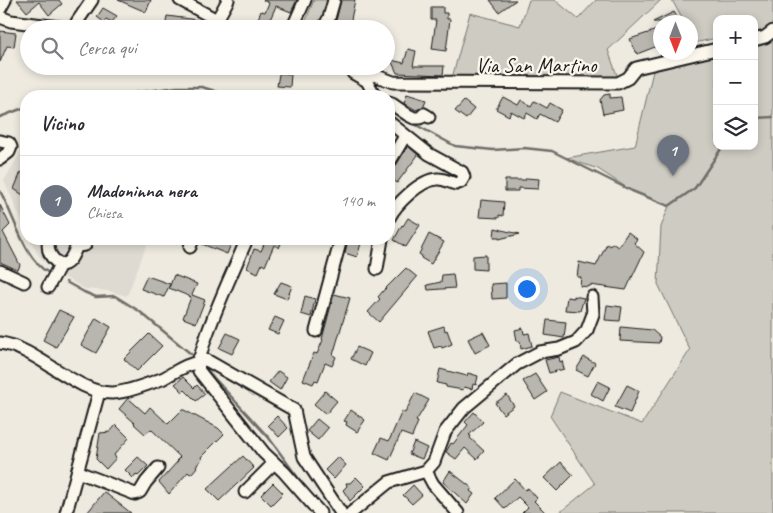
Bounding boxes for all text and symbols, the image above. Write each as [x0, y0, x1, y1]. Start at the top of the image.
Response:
north arrow [653, 15, 698, 60]
map controls [713, 15, 758, 150]
button: + [713, 15, 758, 60]
search box [20, 20, 395, 75]
icon: search [38, 34, 66, 62]
text: Cerca qui [78, 36, 137, 60]
street label: Via San Martino [476, 52, 598, 78]
button: − [713, 60, 758, 105]
button: layers [713, 105, 758, 150]
text: Vicino [40, 110, 83, 136]
pin: 1 [657, 135, 689, 176]
text: Madoninna nera [87, 179, 197, 203]
text: 1 [52, 191, 60, 211]
text: 140 m [341, 191, 375, 211]
text: Chiesa [87, 203, 122, 223]
your location [514, 276, 540, 302]

